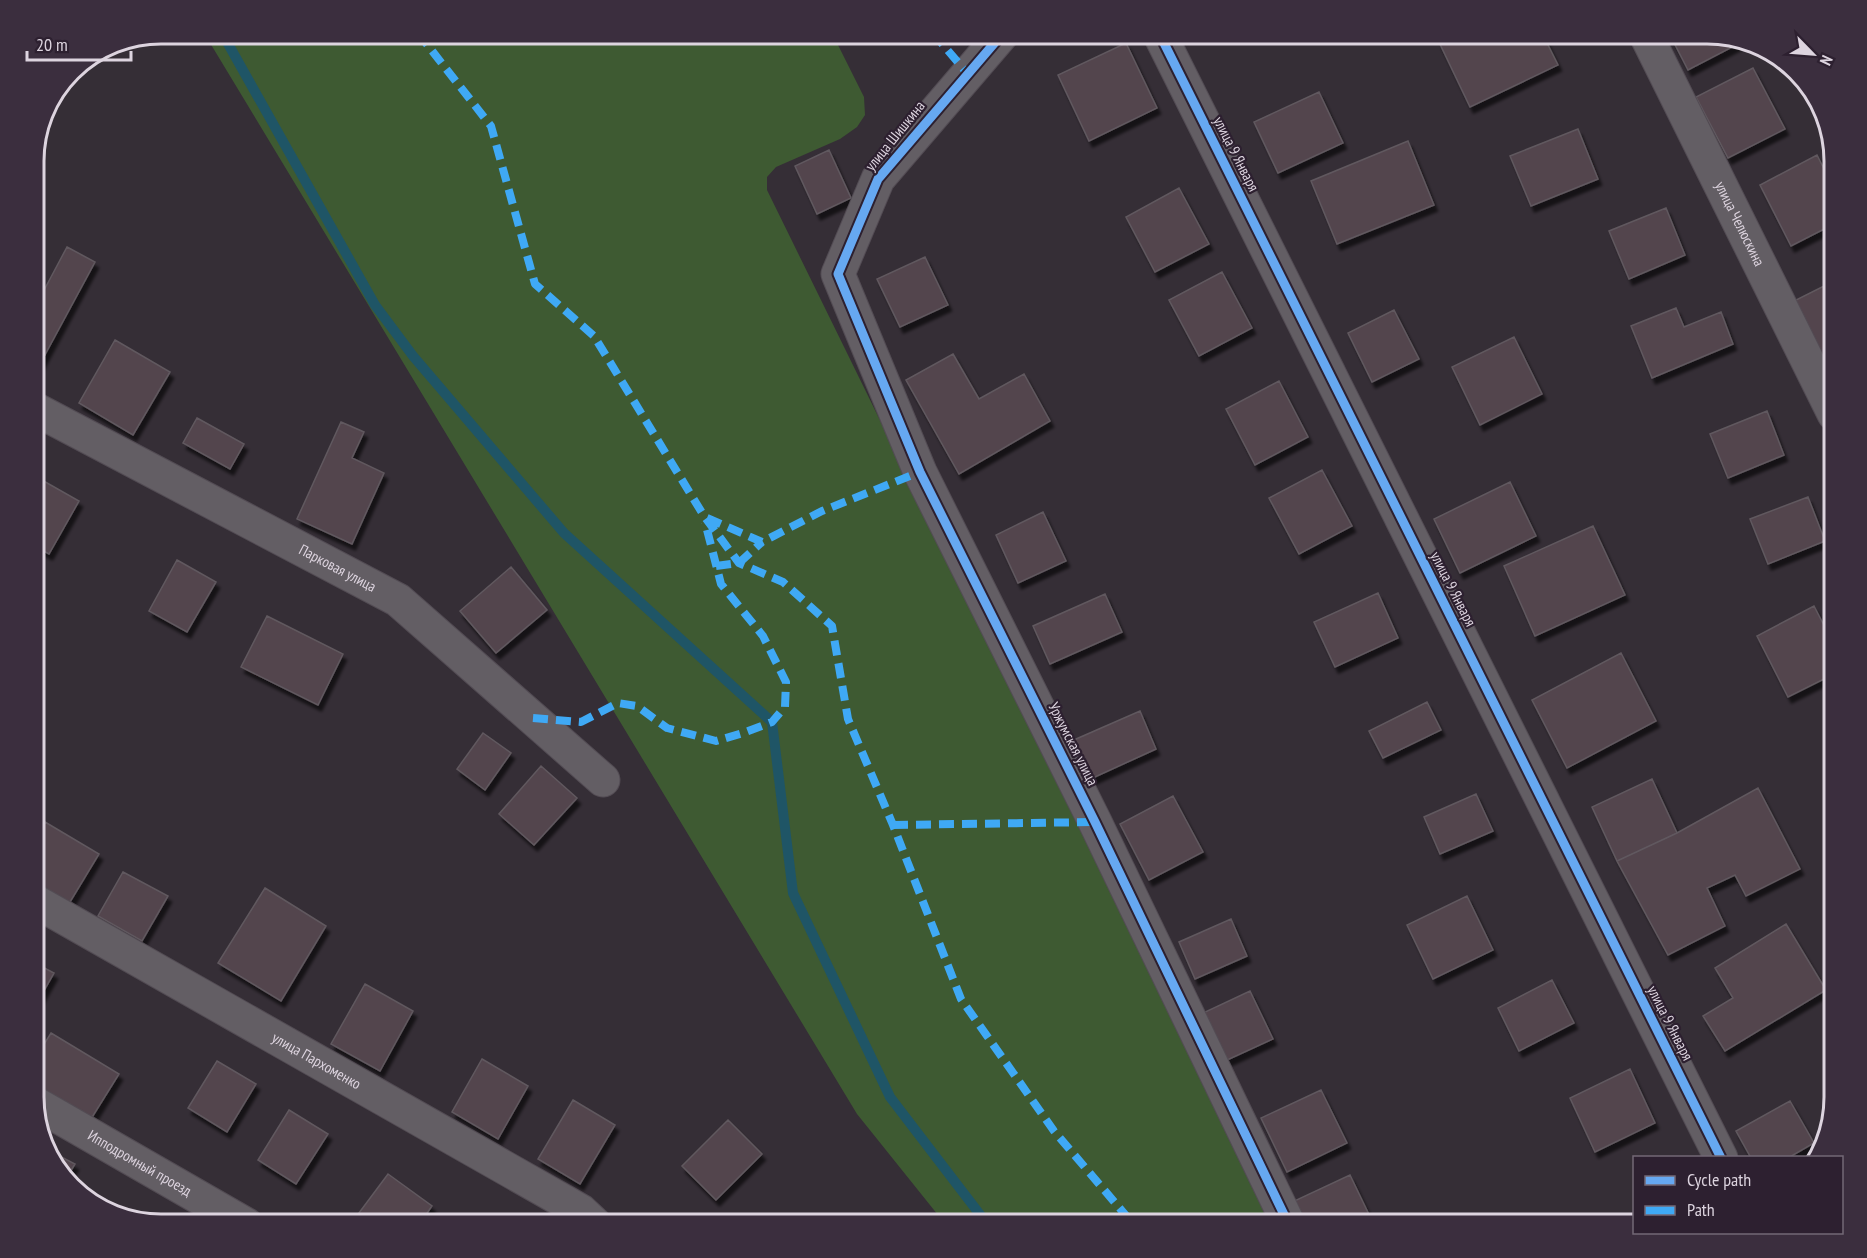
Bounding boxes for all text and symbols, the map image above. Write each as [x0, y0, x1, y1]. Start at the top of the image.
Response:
scale bar [27, 24, 130, 62]
north arrow [1783, 24, 1843, 84]
text: 20 m [36, 33, 68, 56]
text: N [1816, 52, 1837, 68]
street label: улица Шишкина [861, 97, 929, 175]
street label: улица 9 Января [1209, 113, 1264, 195]
street label: улица Челюскина [1711, 178, 1769, 269]
street label: Парковая улица [296, 540, 379, 596]
street label: улица 9 Января [1426, 548, 1481, 630]
street label: Уржумская улица [1044, 699, 1103, 789]
street label: улица 9 Января [1643, 982, 1698, 1064]
street label: улица Пархоменко [269, 1028, 365, 1093]
street label: Ипподромный проезд [84, 1125, 196, 1200]
legend [1633, 1156, 1843, 1234]
text: Cycle path [1687, 1168, 1751, 1191]
text: Path [1687, 1198, 1715, 1221]

